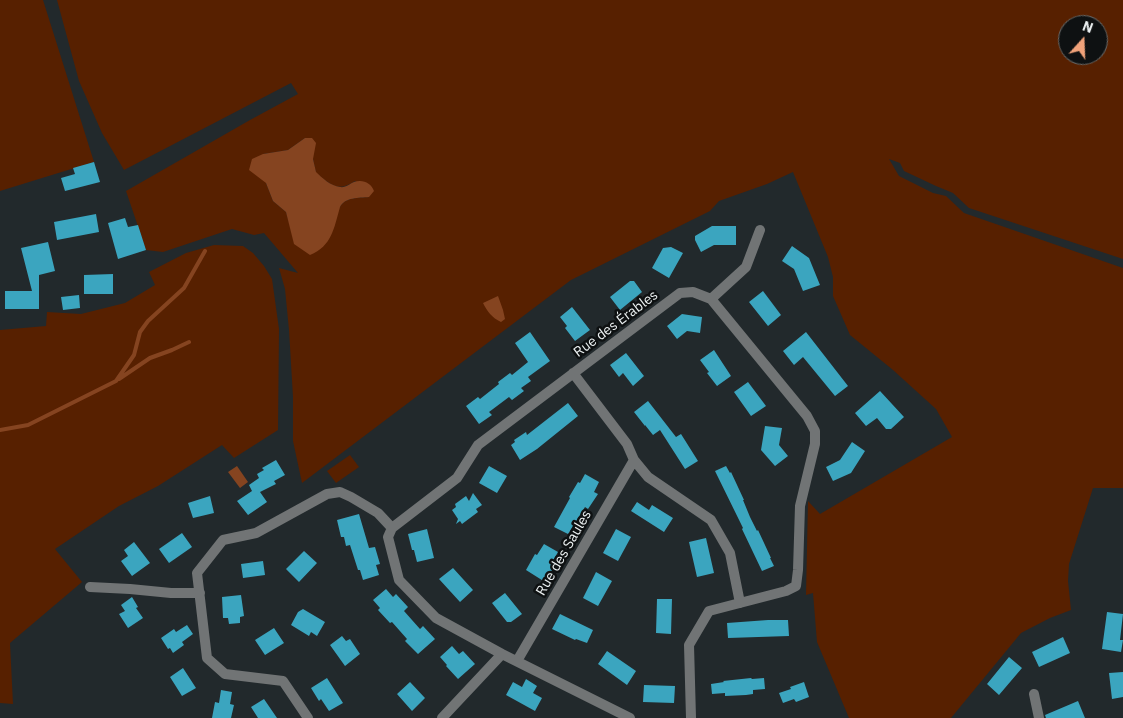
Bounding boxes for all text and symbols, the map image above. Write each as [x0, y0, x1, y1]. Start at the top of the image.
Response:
north arrow [1058, 15, 1108, 65]
text: N [1080, 17, 1096, 37]
street label: Rue des Érables [571, 287, 661, 361]
street label: Rue des Saules [533, 507, 595, 599]

